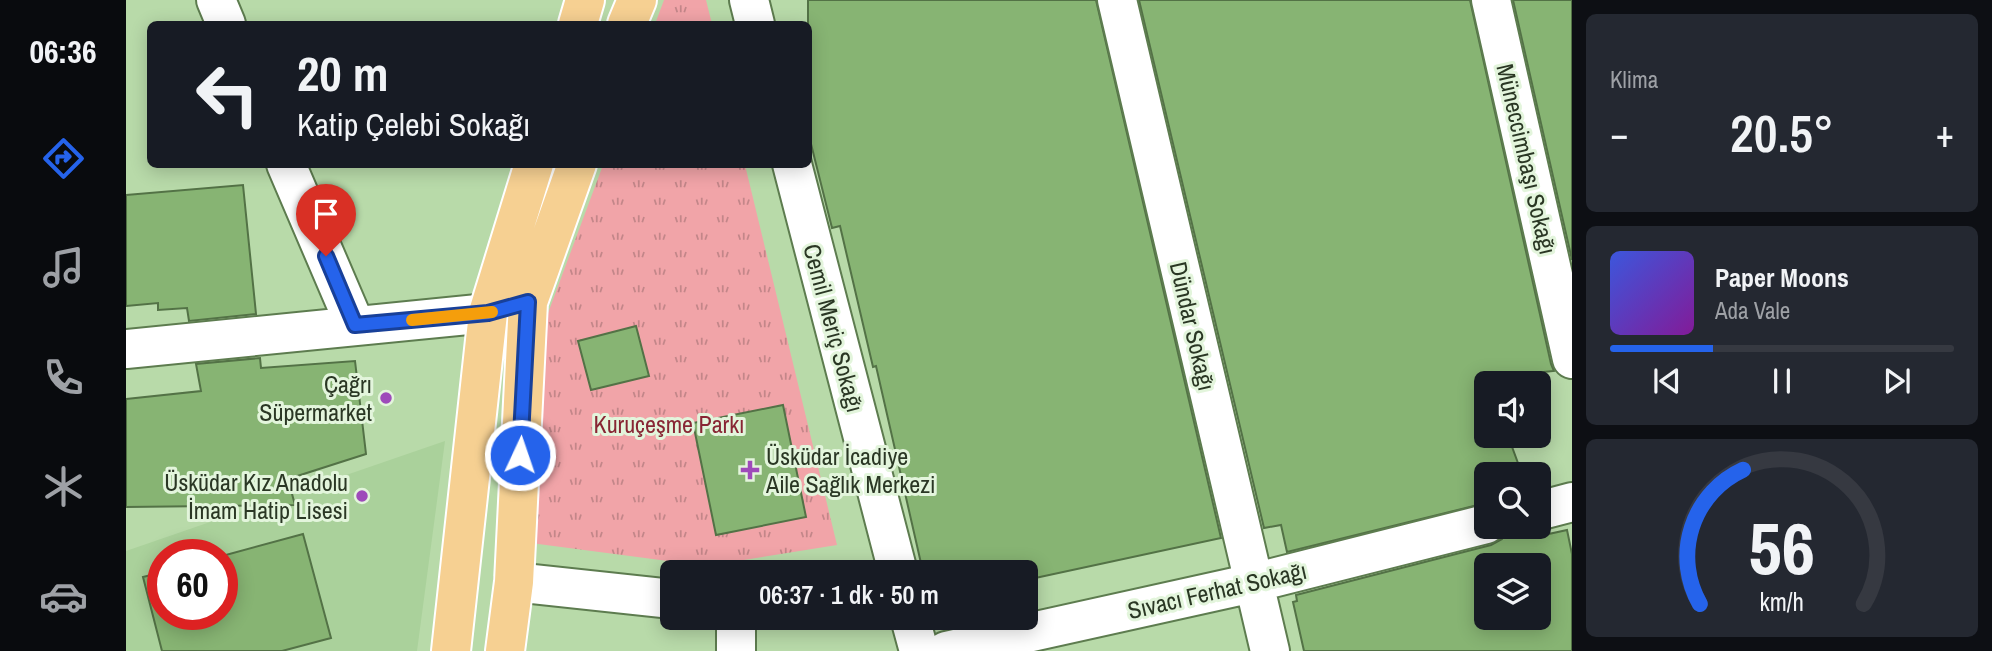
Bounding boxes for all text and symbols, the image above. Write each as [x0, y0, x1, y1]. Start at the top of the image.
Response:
text: 06:36 [29, 30, 97, 73]
text: 20 m [297, 40, 389, 106]
icon: left [182, 49, 273, 140]
street label: Müneccimbaşı Sokağı [1490, 61, 1564, 257]
text: Klima [1610, 64, 1658, 95]
text: 20.5° [1730, 98, 1834, 168]
text: Katip Çelebi Sokağı [297, 103, 530, 146]
text: − [1610, 108, 1628, 159]
text: + [1936, 108, 1954, 159]
icon: directions [39, 134, 88, 183]
pin [296, 184, 356, 256]
icon: arrive [307, 195, 345, 233]
street label: Cemil Meriç Sokağı [796, 240, 872, 416]
icon: music [39, 243, 88, 292]
street label: Dündar Sokağı [1163, 258, 1223, 394]
text: Paper Moons [1715, 260, 1849, 295]
text: Ada Vale [1715, 295, 1790, 326]
icon: phone [39, 353, 88, 402]
icon: previous [1648, 362, 1686, 400]
icon: pause [1763, 362, 1801, 400]
icon: next [1878, 362, 1916, 400]
place label: Çağrı Süpermarket [259, 368, 373, 428]
map controls [1474, 371, 1551, 630]
button: sound [1474, 371, 1551, 448]
marker: Çağrı Süpermarket [378, 390, 394, 406]
park label: Kuruçeşme Parkı [594, 408, 744, 440]
position arrow [483, 418, 557, 492]
place label: Üsküdar İcadiye Aile Sağlık Merkezi [765, 440, 936, 500]
marker: Üsküdar İcadiye Aile Sağlık Merkezi [740, 460, 760, 480]
icon: climate [39, 462, 88, 511]
button: search [1474, 462, 1551, 539]
place label: Üsküdar Kız Anadolu İmam Hatip Lisesi [164, 466, 348, 526]
marker: Üsküdar Kız Anadolu İmam Hatip Lisesi [354, 488, 370, 504]
text: 56 [1749, 499, 1815, 597]
speed limit sign: 60 [147, 539, 238, 630]
button: layers [1474, 553, 1551, 630]
street label: Sıvacı Ferhat Sokağı [1124, 554, 1310, 626]
icon: car [39, 572, 88, 621]
text: 06:37 · 1 dk · 50 m [759, 577, 939, 612]
text: km/h [1760, 585, 1804, 619]

